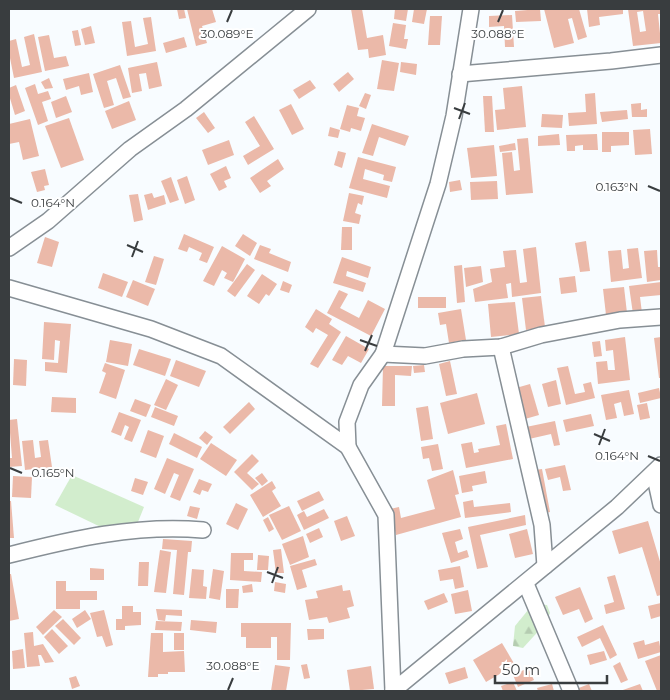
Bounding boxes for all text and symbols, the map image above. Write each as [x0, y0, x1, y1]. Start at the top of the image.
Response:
text: 30.089°E [201, 26, 253, 41]
text: 30.088°E [471, 26, 525, 41]
text: 0.163°N [595, 179, 639, 194]
text: 0.164°N [31, 195, 75, 210]
text: 0.164°N [595, 448, 639, 463]
text: 0.165°N [31, 465, 75, 480]
scale bar [495, 652, 608, 684]
text: 30.088°E [206, 658, 260, 673]
text: 50 m [502, 660, 540, 679]

